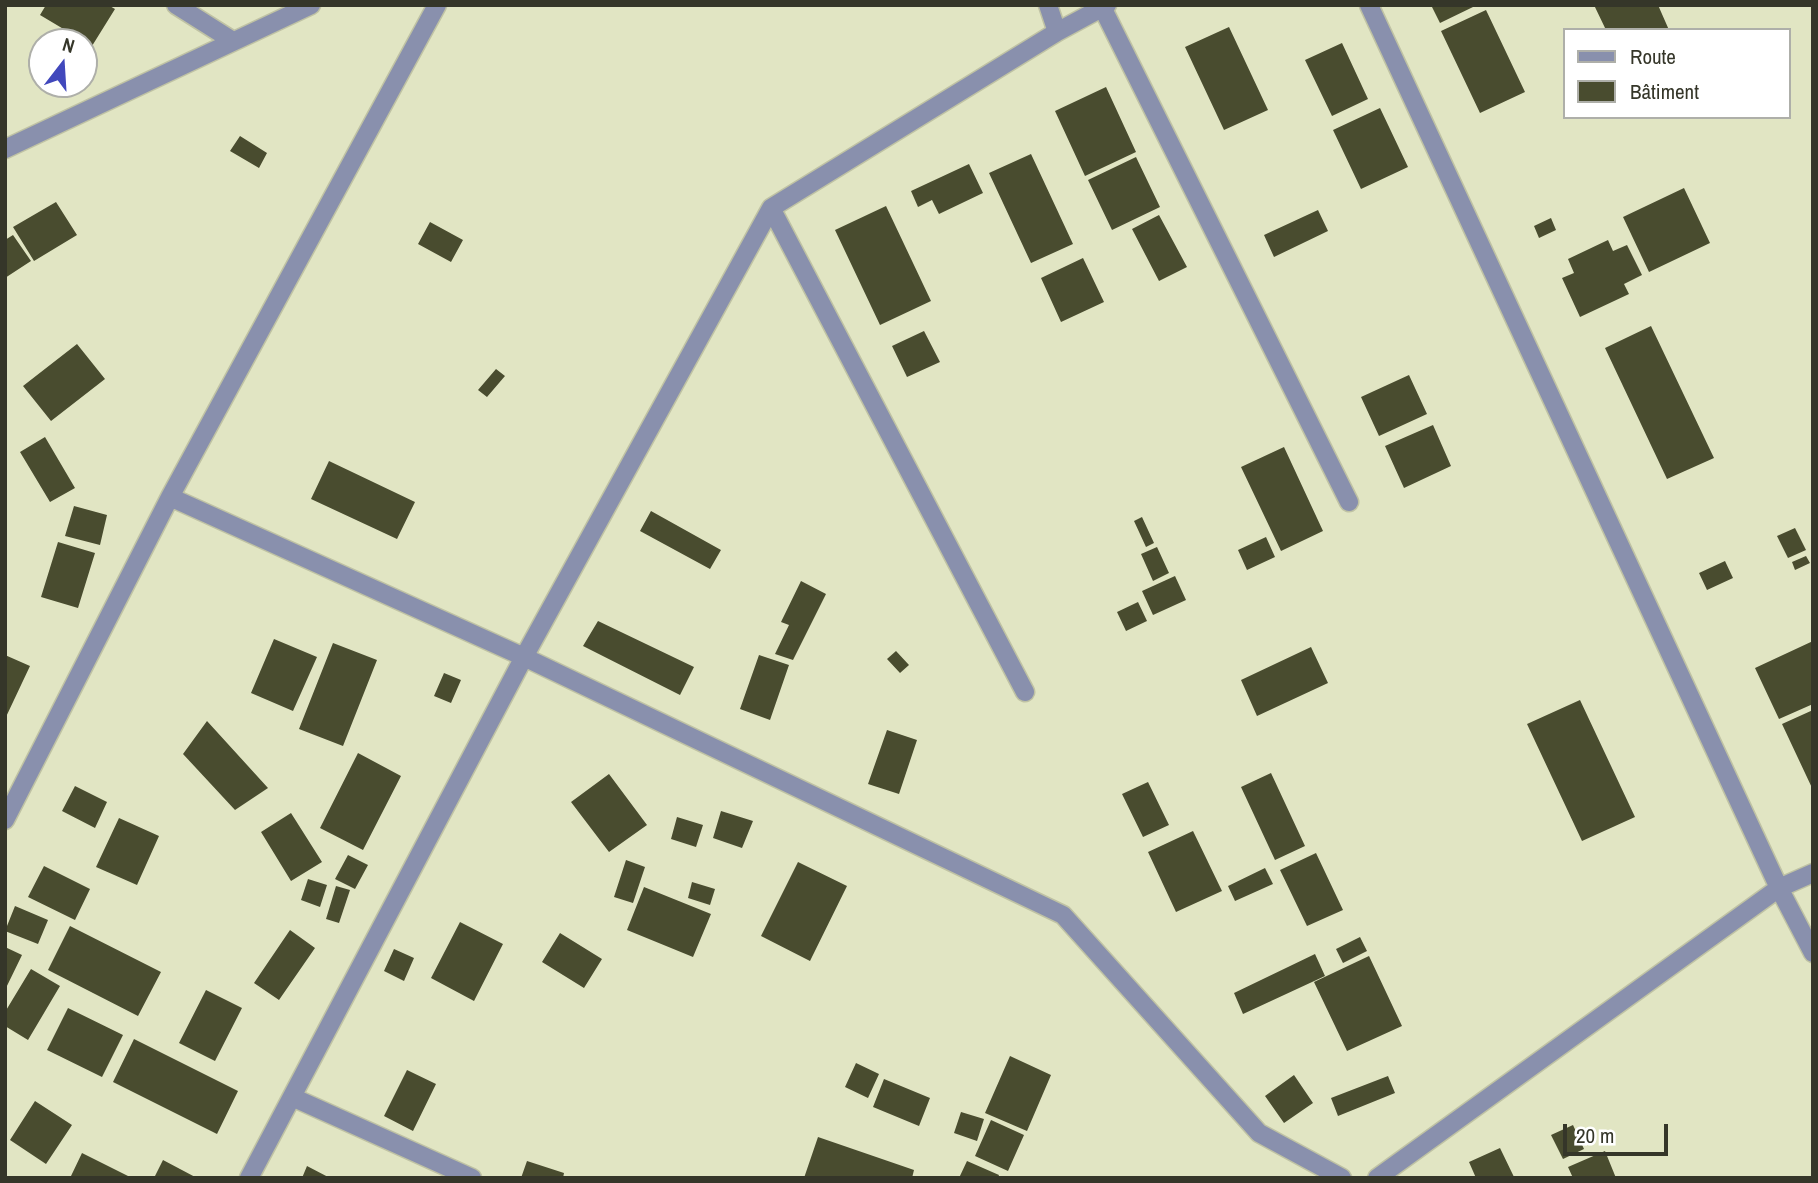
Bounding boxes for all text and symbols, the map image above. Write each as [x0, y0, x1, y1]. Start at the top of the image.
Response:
north arrow [28, 28, 98, 98]
legend [1562, 28, 1790, 119]
text: N [59, 31, 78, 59]
text: Route [1630, 42, 1676, 71]
text: Bâtiment [1630, 77, 1699, 106]
scale bar [1566, 1110, 1671, 1154]
text: 20 m [1576, 1121, 1614, 1150]

